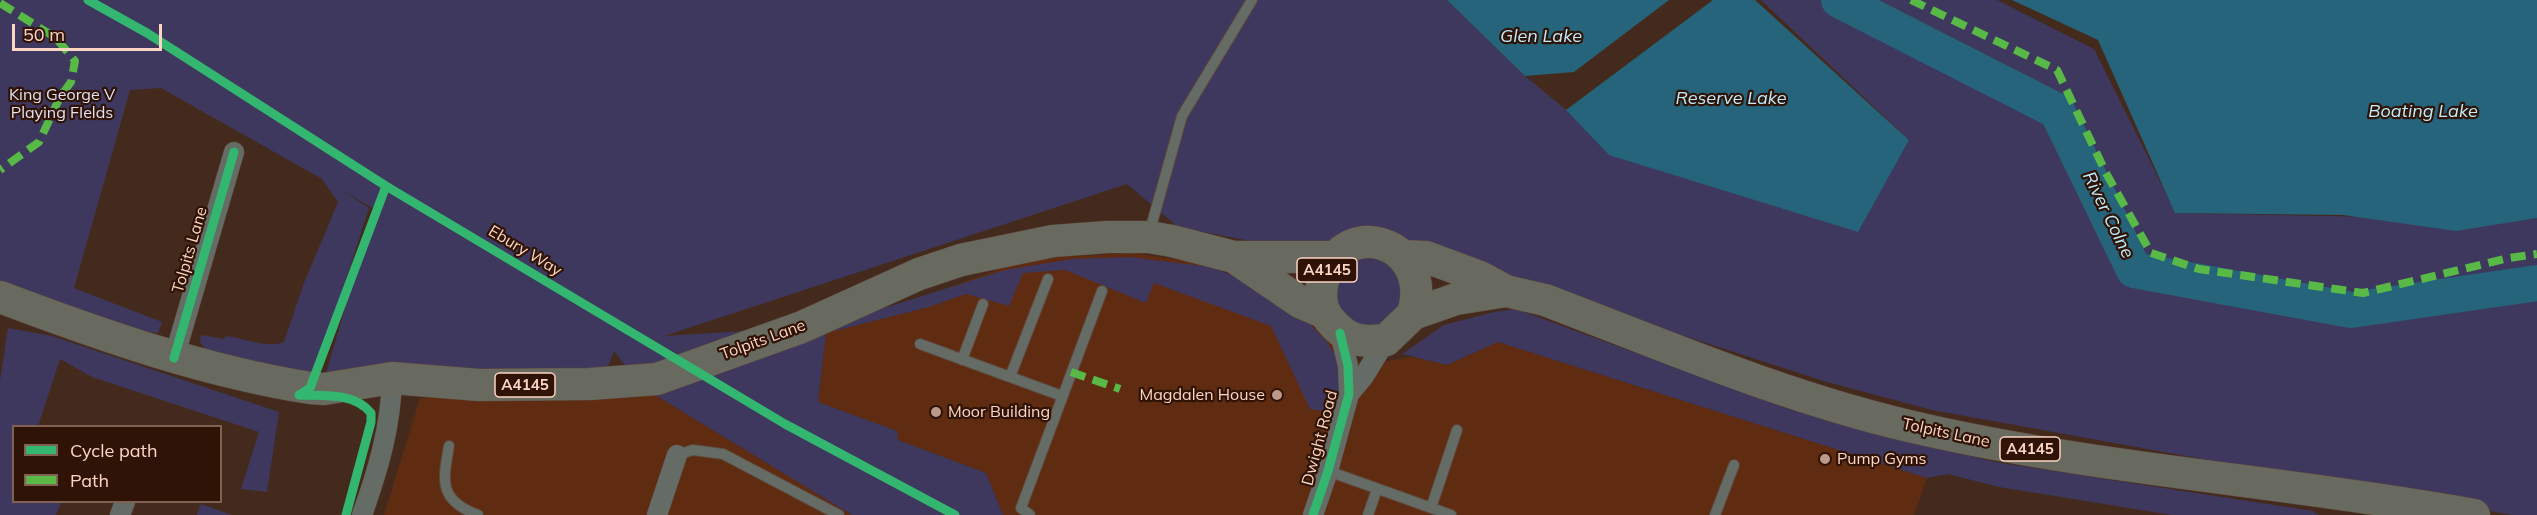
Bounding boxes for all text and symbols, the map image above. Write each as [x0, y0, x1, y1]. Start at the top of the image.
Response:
scale bar [15, 12, 165, 50]
text: 50 m [23, 23, 65, 46]
water label: Glen Lake [1500, 26, 1582, 48]
park label: King George V Playing FIelds [9, 85, 115, 123]
water label: Reserve Lake [1675, 88, 1787, 110]
water label: Boating Lake [2368, 101, 2478, 123]
water label: River Colne [2078, 168, 2138, 262]
street label: Tolpits Lane [169, 205, 211, 295]
street label: Ebury Way [485, 222, 565, 280]
road number: A4145 [1297, 258, 1357, 282]
street label: Tolpits Lane [718, 316, 808, 364]
road number: A4145 [495, 373, 555, 397]
place label: Magdalen House [1139, 385, 1265, 405]
marker: Magdalen House [1270, 388, 1284, 402]
street label: Dwight Road [1298, 388, 1342, 488]
place label: Moor Building [948, 402, 1050, 422]
marker: Moor Building [929, 405, 943, 419]
street label: Tolpits Lane [1901, 414, 1991, 452]
legend [12, 425, 222, 503]
road number: A4145 [2000, 437, 2060, 461]
text: Cycle path [70, 439, 157, 462]
place label: Pump Gyms [1837, 449, 1927, 469]
marker: Pump Gyms [1818, 452, 1832, 466]
text: Path [70, 469, 109, 492]

